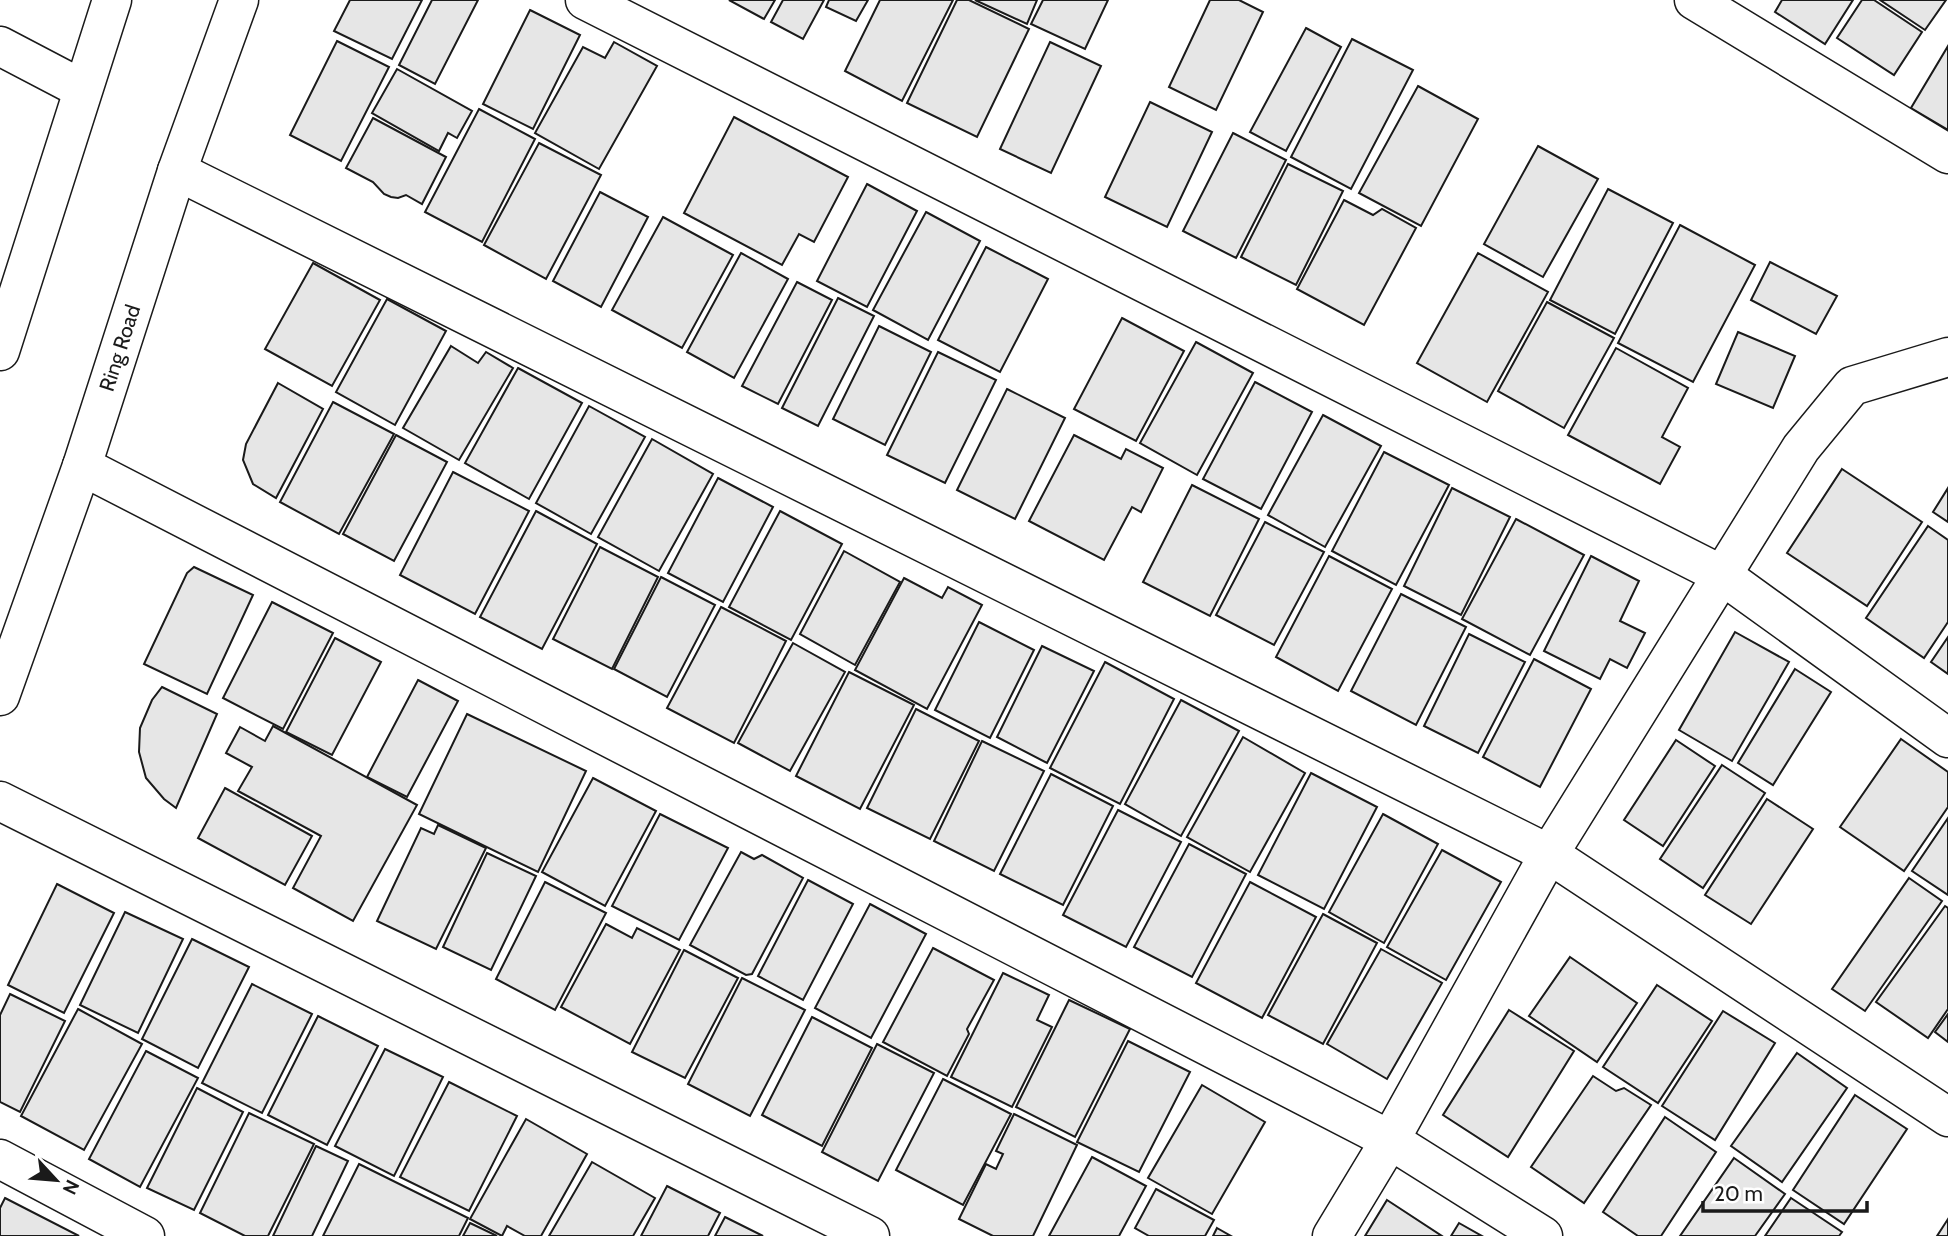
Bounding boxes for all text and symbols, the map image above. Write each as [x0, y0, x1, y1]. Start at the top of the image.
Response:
street label: Ring Road [94, 301, 145, 394]
north arrow [21, 1145, 91, 1215]
scale bar [1703, 1170, 1868, 1214]
text: N [58, 1176, 84, 1198]
text: 20 m [1714, 1181, 1763, 1206]

